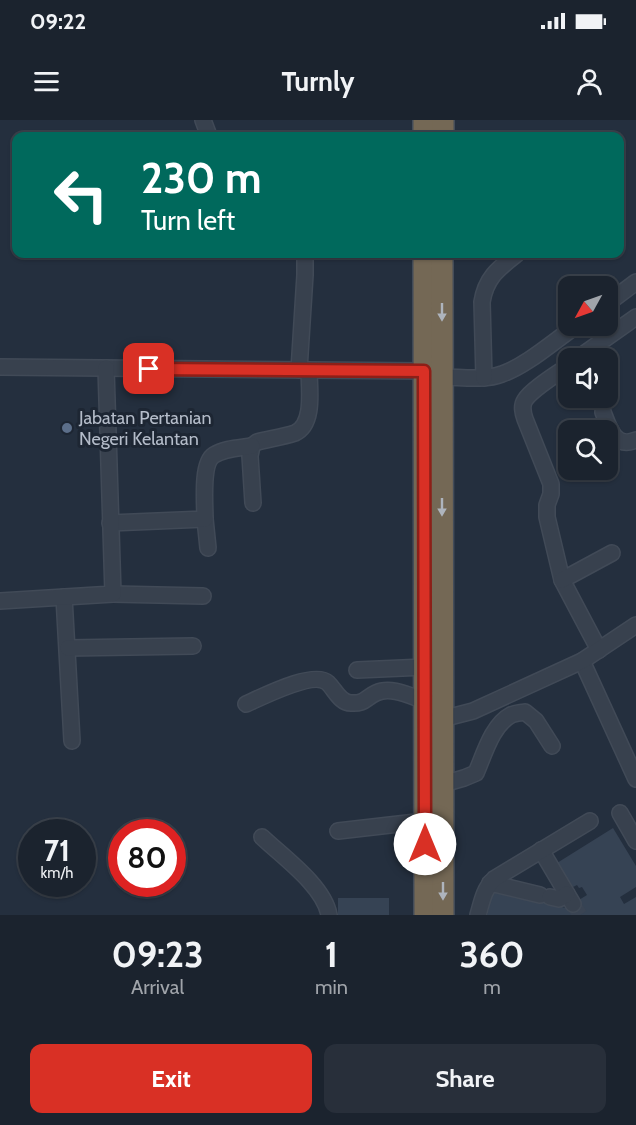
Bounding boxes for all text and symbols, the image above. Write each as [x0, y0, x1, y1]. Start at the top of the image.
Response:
text: 09:22 [30, 8, 86, 35]
icon: menu [30, 65, 63, 98]
text: Turnly [282, 65, 354, 98]
icon: person [573, 65, 606, 98]
text: 230 m [141, 152, 261, 204]
icon: left [42, 156, 120, 234]
text: Turn left [141, 204, 235, 237]
north arrow [558, 276, 618, 336]
map controls [558, 276, 618, 480]
one-way arrow [437, 302, 447, 321]
pin [123, 343, 174, 394]
button: sound [558, 348, 618, 408]
icon: arrive [132, 352, 165, 385]
place label: Jabatan Pertanian Negeri Kelantan [78, 407, 212, 450]
button: search [558, 420, 618, 480]
marker: Jabatan Pertanian Negeri Kelantan [60, 421, 74, 435]
one-way arrow [437, 497, 447, 516]
position arrow [393, 812, 457, 876]
speed limit sign: 80 [108, 819, 186, 897]
text: 71 [44, 832, 70, 869]
text: km/h [41, 864, 73, 882]
one-way arrow [438, 881, 448, 900]
text: 09:23 [111, 932, 204, 976]
text: 1 [325, 932, 338, 976]
text: 360 [459, 932, 525, 976]
text: Arrival [131, 975, 184, 999]
text: min [315, 975, 348, 999]
text: m [483, 975, 501, 999]
button: Exit [30, 1044, 312, 1113]
button: Share [324, 1044, 606, 1113]

